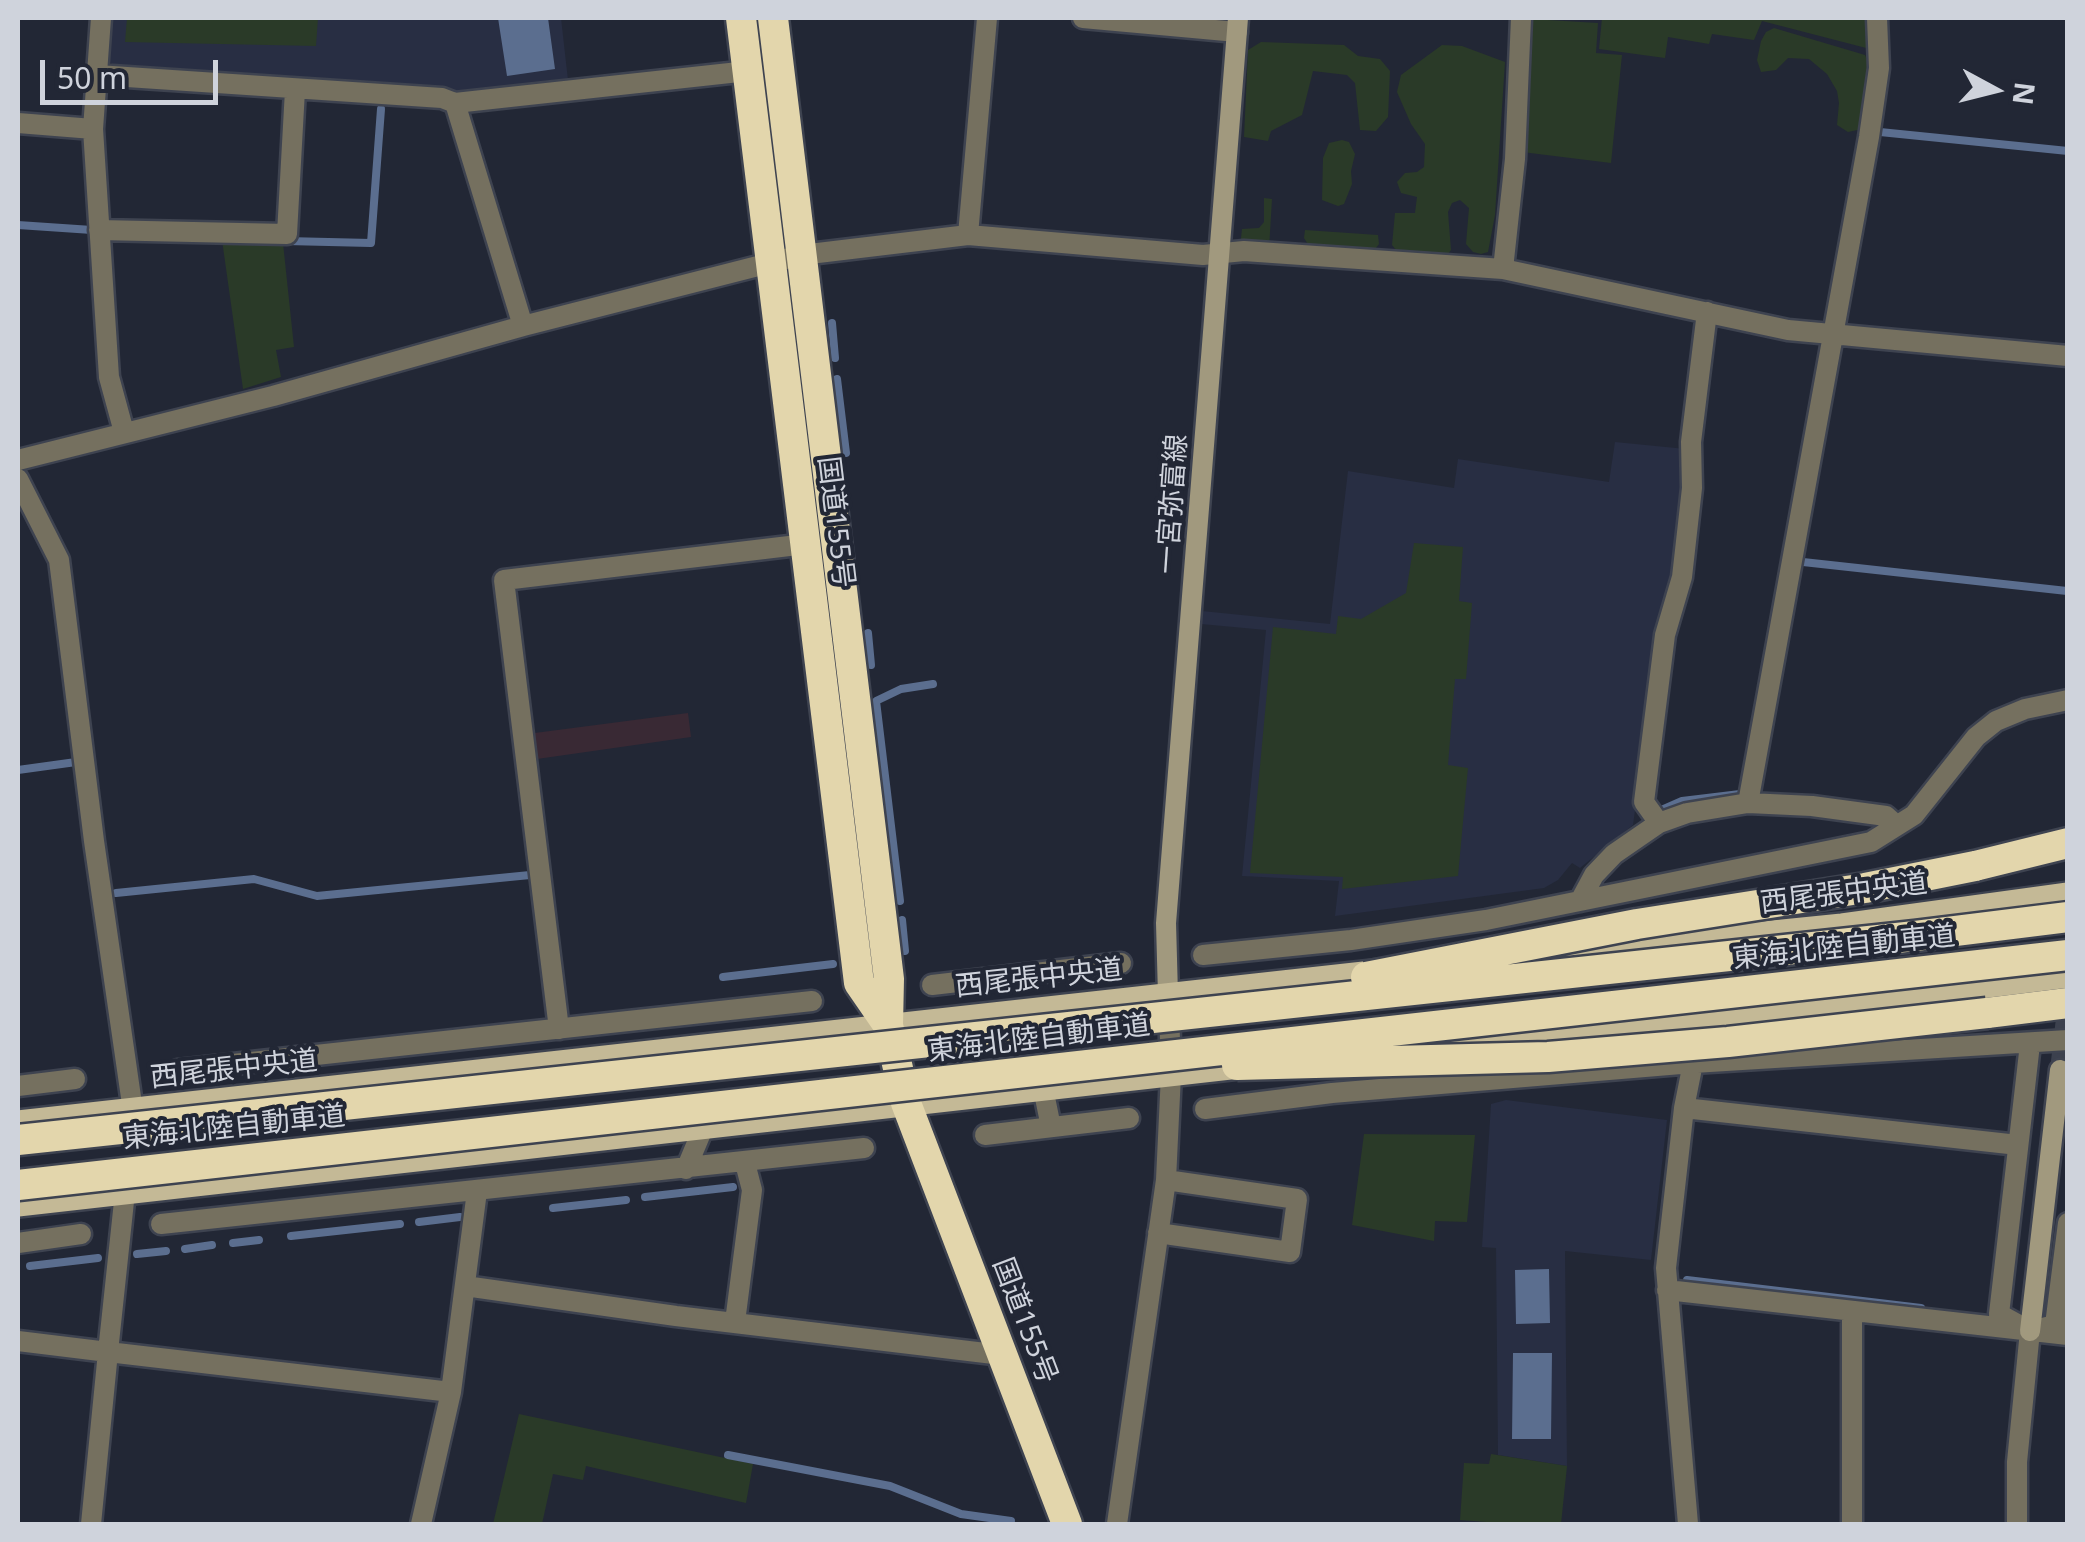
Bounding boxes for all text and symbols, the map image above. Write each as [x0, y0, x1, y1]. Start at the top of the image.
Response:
scale bar [45, 40, 222, 102]
north arrow [1945, 40, 2045, 140]
text: 50 m [57, 57, 127, 98]
text: N [2005, 80, 2045, 107]
street label: 一宮弥富線 [1151, 433, 1195, 575]
street label: 国道155号 [810, 454, 860, 590]
street label: 西尾張中央道 [1759, 867, 1929, 921]
street label: 東海北陸自動車道 [1731, 920, 1957, 976]
street label: 西尾張中央道 [954, 954, 1124, 1004]
street label: 東海北陸自動車道 [926, 1009, 1152, 1069]
street label: 西尾張中央道 [149, 1045, 319, 1095]
street label: 東海北陸自動車道 [121, 1100, 347, 1156]
street label: 国道155号 [985, 1253, 1063, 1389]

